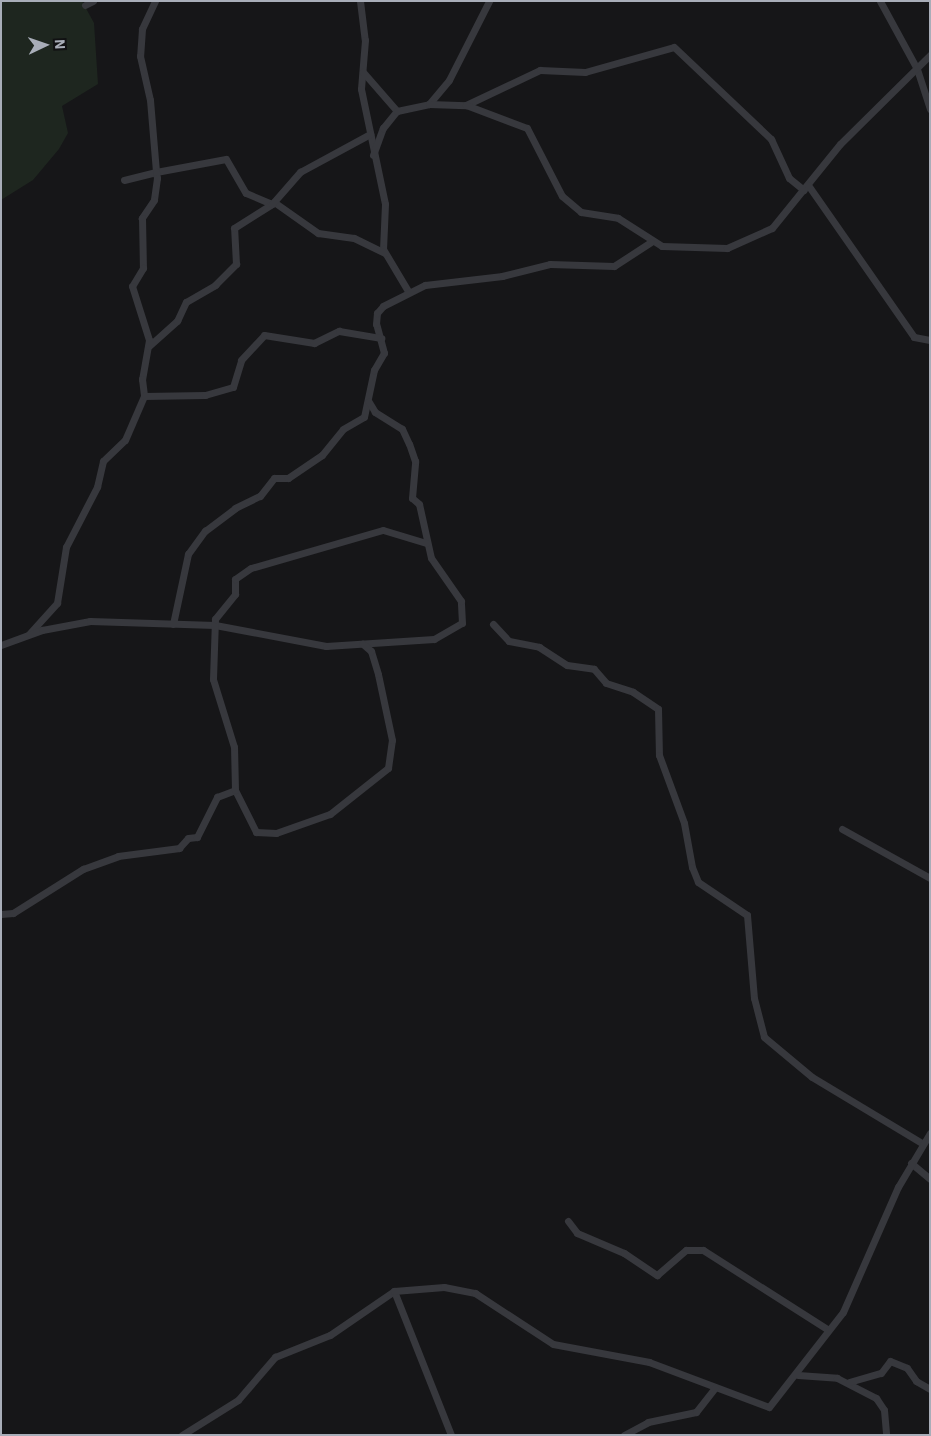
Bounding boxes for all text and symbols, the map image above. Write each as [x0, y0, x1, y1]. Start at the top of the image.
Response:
north arrow [20, 20, 70, 70]
text: N [51, 39, 69, 50]

